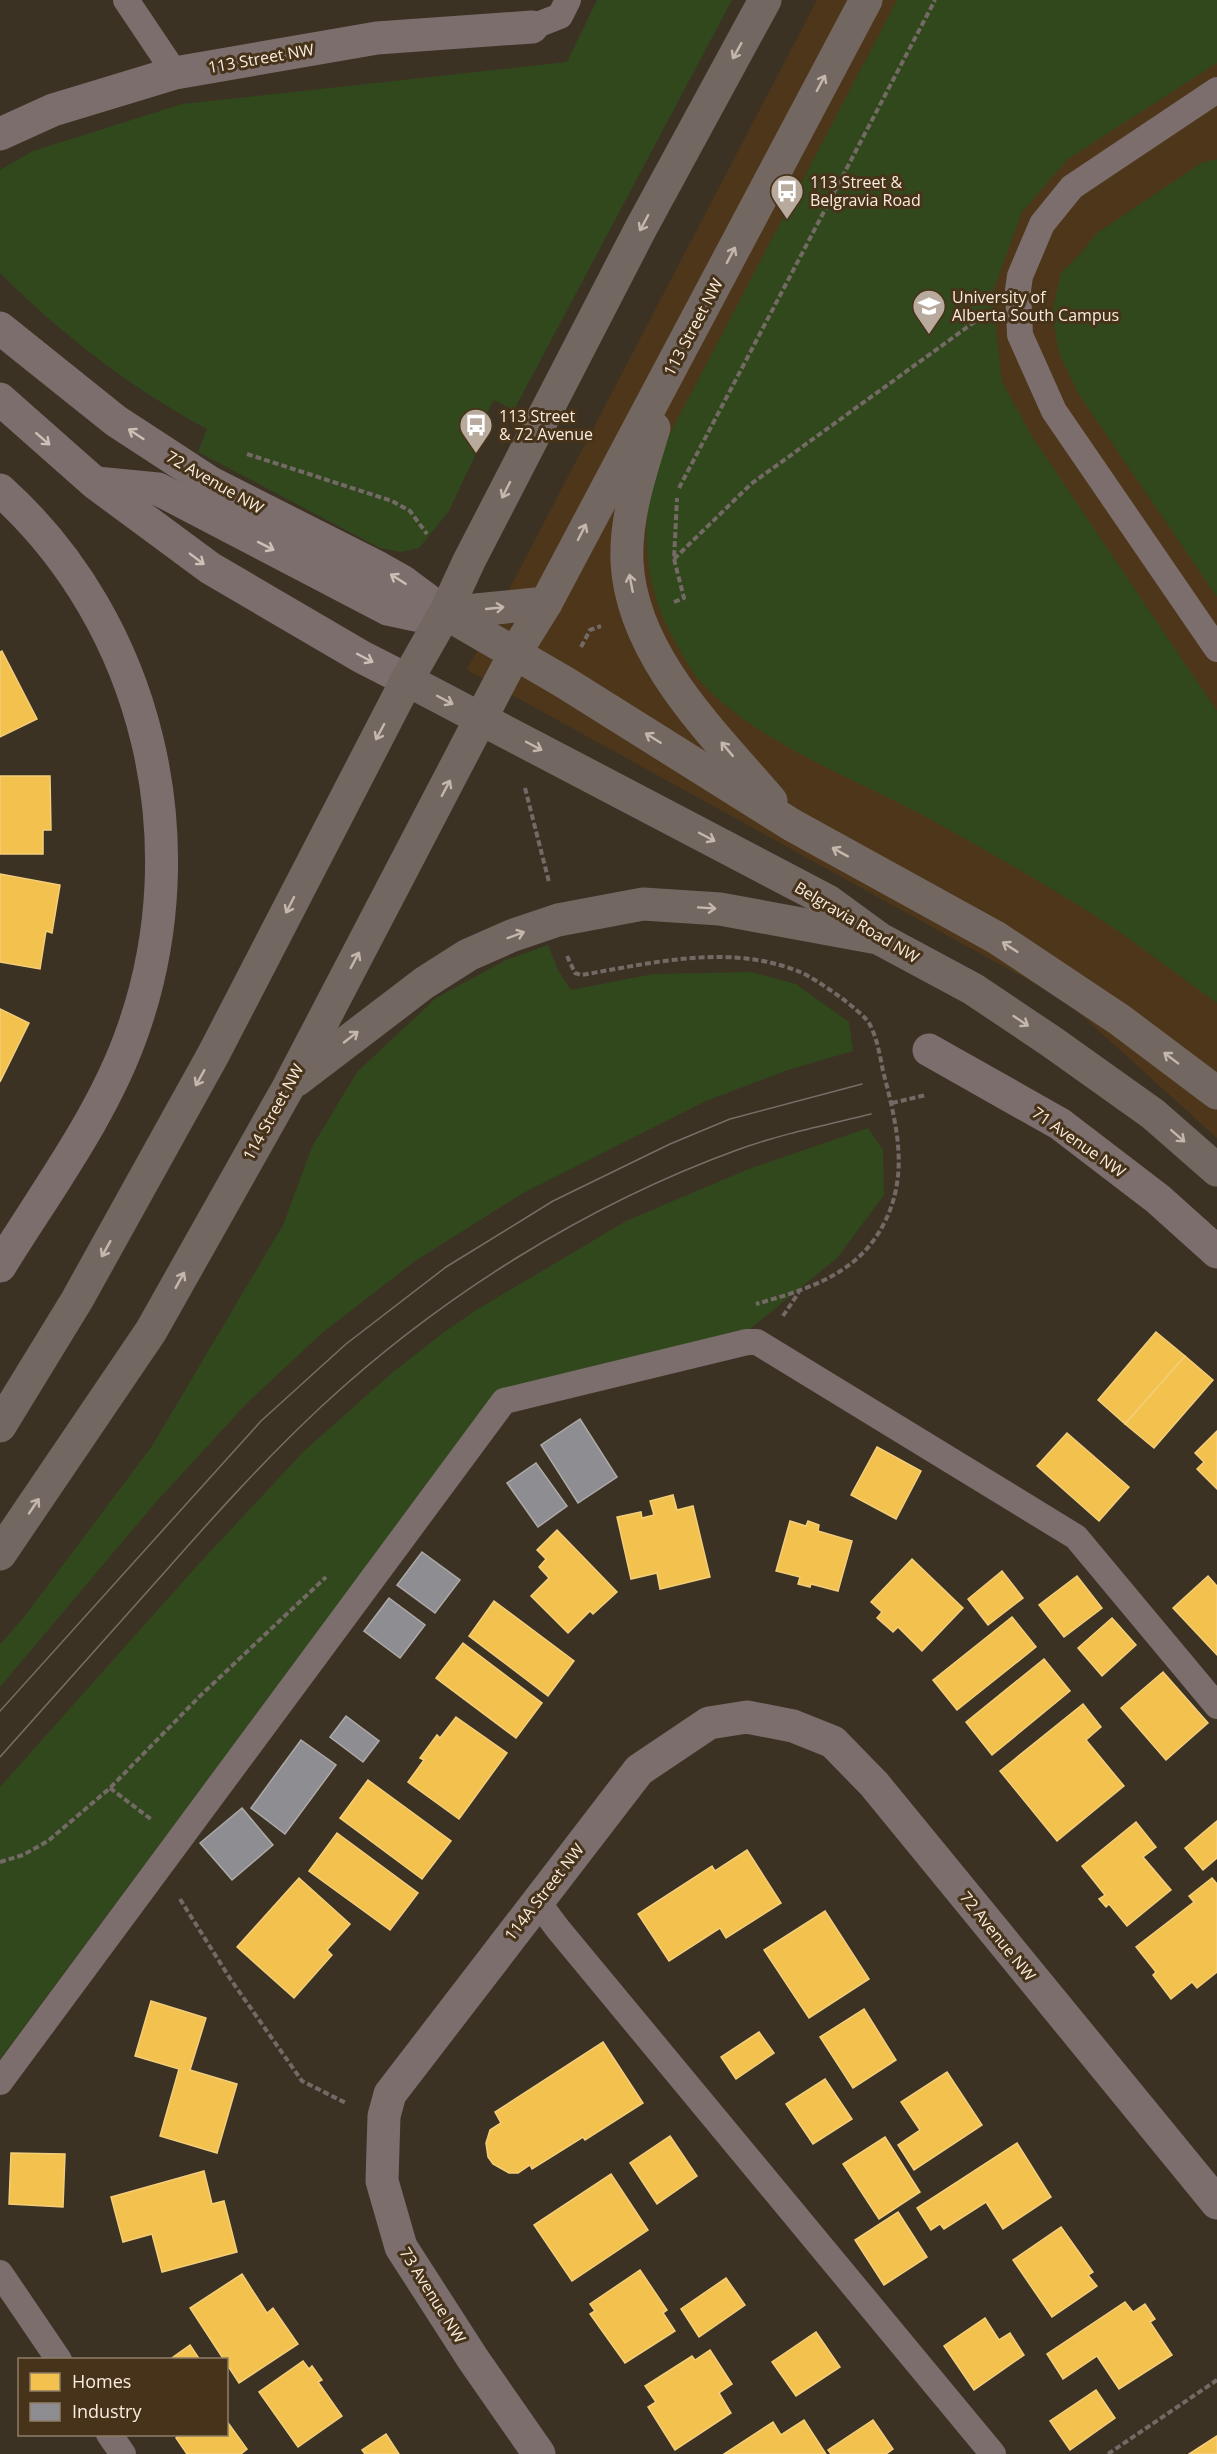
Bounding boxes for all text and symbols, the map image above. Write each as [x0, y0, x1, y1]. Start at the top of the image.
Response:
street label: 113 Street NW [206, 38, 316, 78]
one-way arrow [731, 42, 742, 60]
one-way arrow [816, 74, 828, 92]
place label: 113 Street & Belgravia Road [810, 171, 921, 211]
bus stop icon: 113 Street & Belgravia Road [769, 173, 805, 220]
one-way arrow [638, 213, 649, 231]
one-way arrow [725, 247, 737, 265]
street label: 113 Street NW [658, 274, 728, 380]
place label: University of Alberta South Campus [952, 286, 1119, 326]
school or university icon: University of Alberta South Campus [911, 288, 947, 335]
place label: 113 Street & 72 Avenue [499, 405, 593, 445]
bus stop icon: 113 Street & 72 Avenue [458, 407, 494, 454]
one-way arrow [127, 427, 144, 440]
one-way arrow [35, 432, 51, 445]
street label: 72 Avenue NW [162, 445, 268, 519]
one-way arrow [500, 480, 511, 498]
one-way arrow [576, 524, 588, 541]
one-way arrow [256, 540, 274, 552]
one-way arrow [189, 552, 205, 565]
one-way arrow [389, 572, 406, 585]
one-way arrow [625, 573, 636, 593]
one-way arrow [485, 602, 505, 613]
one-way arrow [355, 653, 373, 664]
one-way arrow [435, 694, 453, 706]
one-way arrow [374, 722, 385, 740]
one-way arrow [645, 732, 662, 745]
one-way arrow [525, 740, 542, 752]
one-way arrow [720, 741, 733, 757]
one-way arrow [441, 779, 452, 797]
one-way arrow [697, 832, 715, 843]
one-way arrow [832, 846, 849, 858]
street label: Belgravia Road NW [791, 876, 924, 968]
one-way arrow [284, 896, 296, 914]
one-way arrow [696, 902, 716, 913]
one-way arrow [506, 928, 525, 939]
one-way arrow [1002, 941, 1019, 953]
one-way arrow [349, 952, 361, 969]
one-way arrow [1012, 1015, 1029, 1027]
one-way arrow [343, 1031, 359, 1044]
one-way arrow [1163, 1051, 1179, 1064]
street label: 114 Street NW [237, 1060, 309, 1164]
one-way arrow [194, 1069, 206, 1086]
street label: 71 Avenue NW [1028, 1102, 1130, 1182]
one-way arrow [1170, 1129, 1185, 1143]
one-way arrow [100, 1239, 111, 1257]
one-way arrow [175, 1271, 186, 1289]
one-way arrow [28, 1498, 40, 1515]
street label: 114A Street NW [499, 1839, 589, 1945]
street label: 72 Avenue NW [955, 1887, 1041, 1986]
street label: 73 Avenue NW [395, 2243, 471, 2347]
legend [18, 2358, 228, 2436]
text: Homes [72, 2369, 131, 2393]
text: Industry [72, 2399, 142, 2423]

